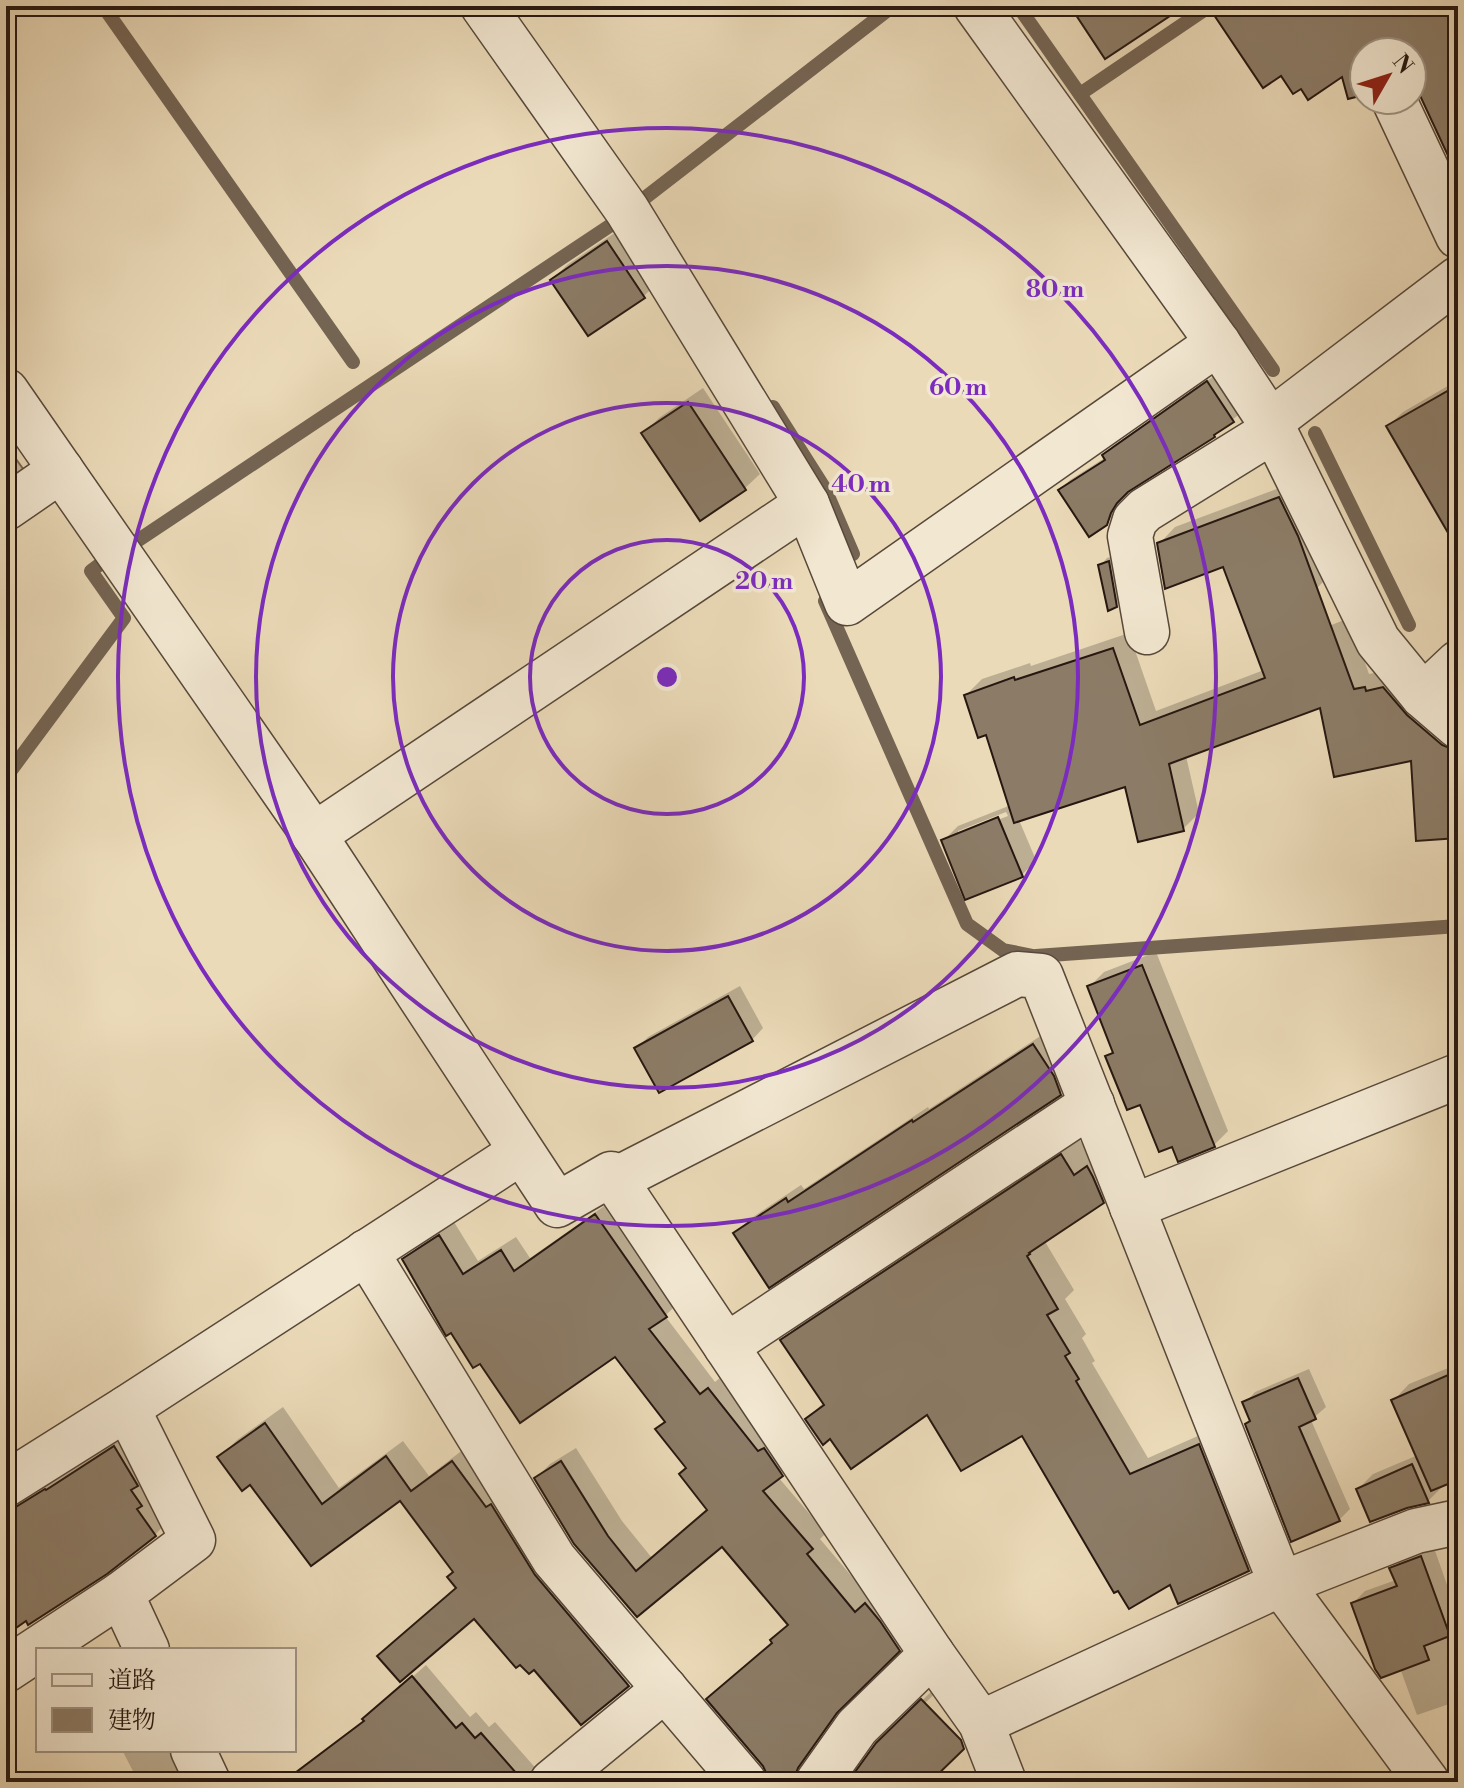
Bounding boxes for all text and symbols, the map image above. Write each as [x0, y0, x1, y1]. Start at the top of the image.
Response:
north arrow [1348, 36, 1428, 116]
text: N [1386, 49, 1419, 80]
text: 80 m [1026, 275, 1084, 305]
text: 60 m [929, 373, 987, 403]
text: 40 m [831, 470, 891, 500]
text: 20 m [735, 567, 793, 597]
centre of rings [653, 663, 681, 691]
legend [36, 1648, 296, 1752]
text: 道路 [108, 1666, 156, 1696]
text: 建物 [108, 1706, 156, 1736]

